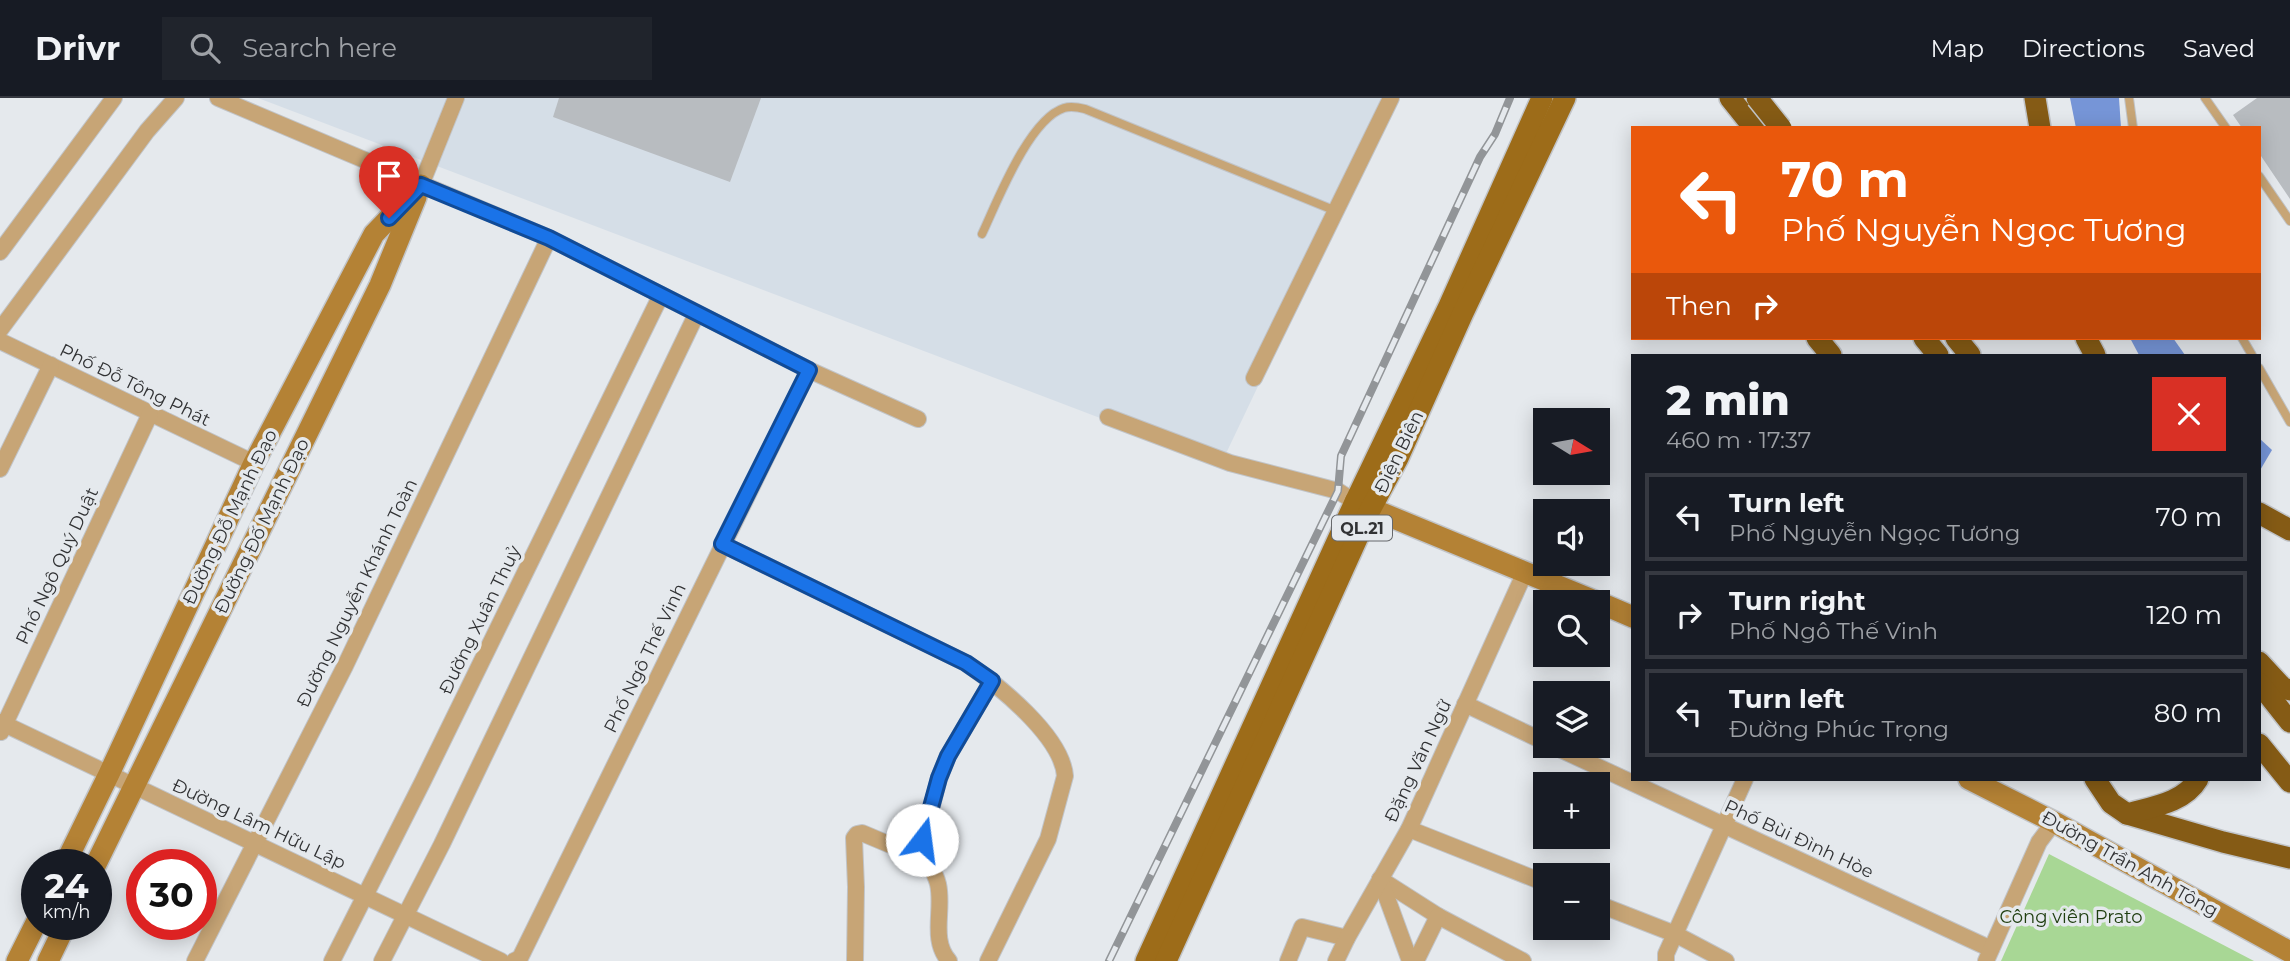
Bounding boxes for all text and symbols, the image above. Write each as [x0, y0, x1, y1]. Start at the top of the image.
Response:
search box [162, 17, 652, 80]
text: Drivr [35, 28, 120, 68]
icon: search [186, 29, 224, 67]
text: Search here [242, 32, 397, 64]
text: Map [1931, 34, 1984, 63]
text: Directions [2022, 34, 2145, 63]
text: Saved [2183, 34, 2255, 63]
pin [359, 146, 419, 218]
text: 70 m [1781, 150, 1909, 209]
icon: left [1666, 154, 1757, 245]
icon: arrive [370, 157, 408, 195]
text: Phố Nguyễn Ngọc Tương [1781, 210, 2187, 249]
icon: right [1746, 287, 1784, 325]
text: Then [1666, 290, 1732, 322]
street label: Phố Đỗ Tông Phát [56, 339, 214, 431]
text: 2 min [1666, 374, 1790, 426]
button: close [2152, 377, 2226, 451]
street label: Điện Biên [1370, 407, 1428, 497]
north arrow [1533, 408, 1610, 485]
map controls [1533, 408, 1610, 940]
street label: Đường Đỗ Mạnh Đạo [178, 426, 282, 608]
text: 460 m · 17:37 [1666, 426, 1811, 454]
street label: Đường Đố Mạnh Đạo [210, 435, 314, 617]
street label: Đường Nguyễn Khánh Toàn [292, 475, 422, 711]
street label: Phố Ngô Quý Duật [11, 484, 103, 648]
text: Turn left [1729, 487, 1845, 519]
icon: left [1670, 498, 1708, 536]
button: sound [1533, 499, 1610, 576]
text: 70 m [2156, 501, 2222, 533]
road number: QL.21 [1332, 516, 1392, 540]
text: Phố Nguyễn Ngọc Tương [1729, 519, 2021, 547]
street label: Đường Xuân Thuỷ [434, 542, 526, 698]
street label: Phố Ngô Thế Vinh [599, 580, 691, 736]
text: Turn right [1729, 585, 1865, 617]
button: search [1533, 590, 1610, 667]
icon: right [1670, 596, 1708, 634]
text: 120 m [2146, 599, 2222, 631]
text: Phố Ngô Thế Vinh [1729, 617, 1938, 645]
button: layers [1533, 681, 1610, 758]
text: Turn left [1729, 683, 1845, 715]
icon: left [1670, 694, 1708, 732]
street label: Đặng Văn Ngữ [1380, 696, 1456, 826]
text: 80 m [2154, 697, 2222, 729]
text: Đường Phúc Trọng [1729, 715, 1949, 743]
button: + [1533, 772, 1610, 849]
street label: Đường Lâm Hữu Lập [169, 774, 349, 874]
street label: Phố Bùi Đình Hòe [1721, 795, 1877, 883]
position arrow [885, 803, 959, 877]
street label: Đường Trần Anh Tông [2038, 806, 2222, 922]
speed limit sign: 30 [126, 849, 217, 940]
button: − [1533, 863, 1610, 940]
text: 24 [44, 864, 89, 907]
text: km/h [42, 901, 91, 923]
park label: Công viên Prato [1999, 906, 2143, 928]

